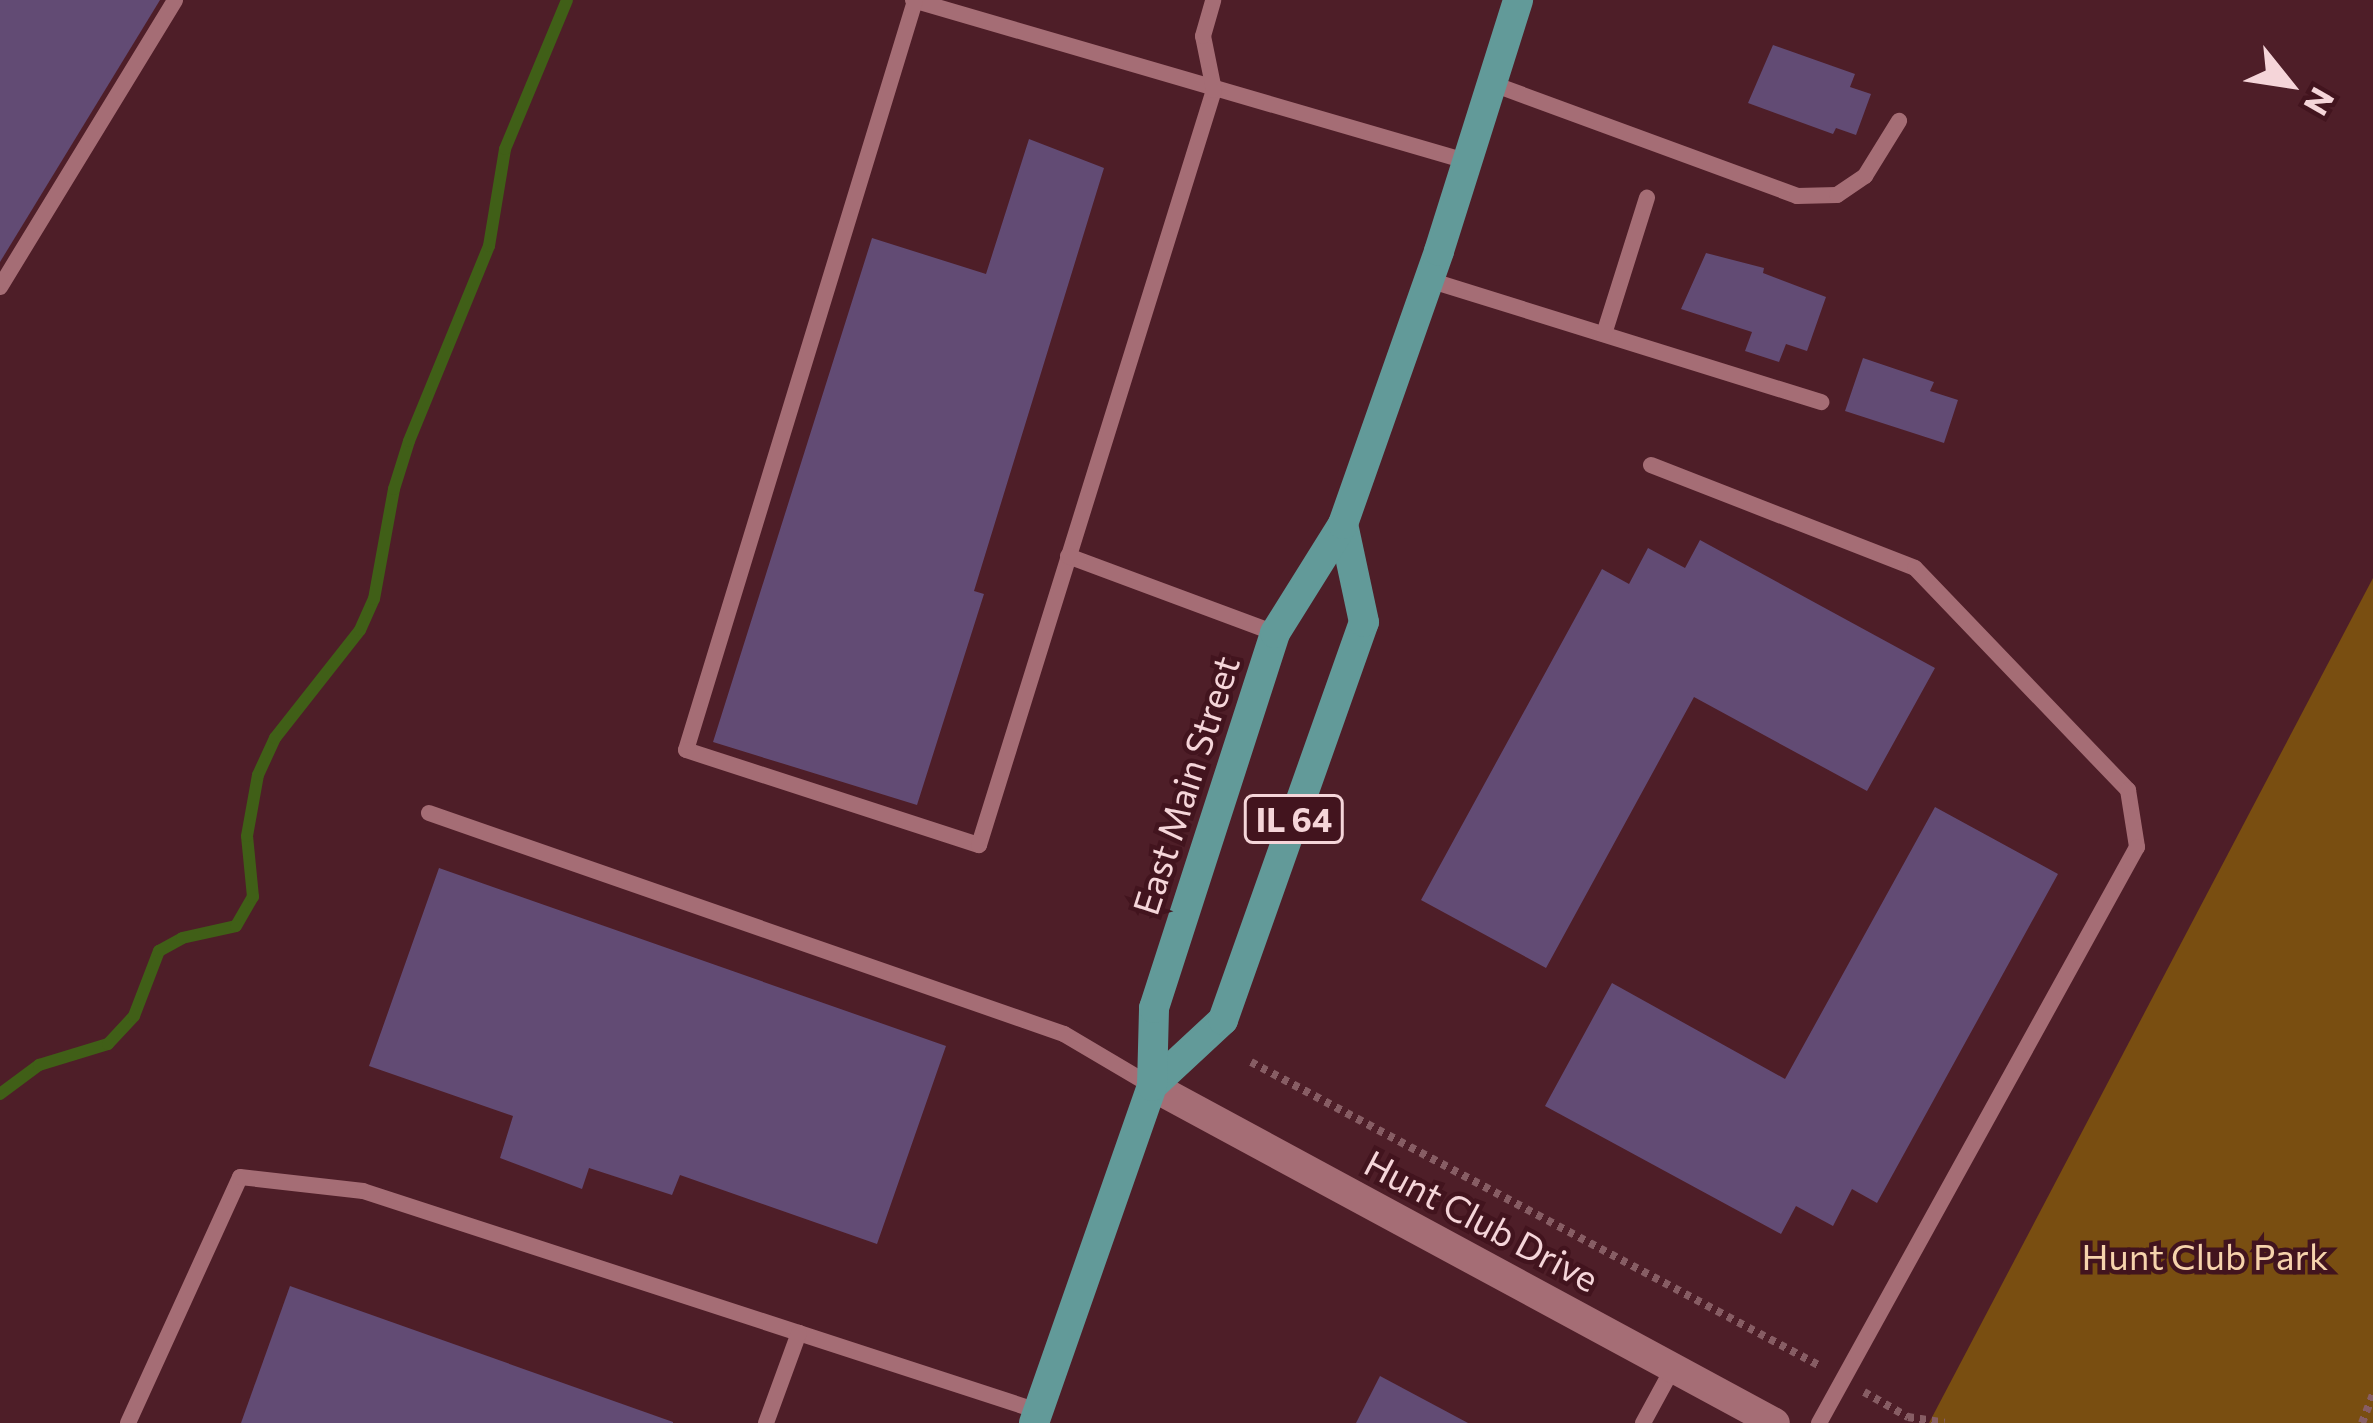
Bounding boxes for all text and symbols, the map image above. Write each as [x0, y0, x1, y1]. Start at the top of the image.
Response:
north arrow [2229, 24, 2349, 144]
text: N [2297, 81, 2345, 123]
street label: East Main Street [1123, 650, 1247, 920]
road number: IL 64 [1243, 792, 1345, 846]
street label: Hunt Club Drive [1358, 1140, 1606, 1300]
park label: Hunt Club Park [2082, 1234, 2328, 1278]

